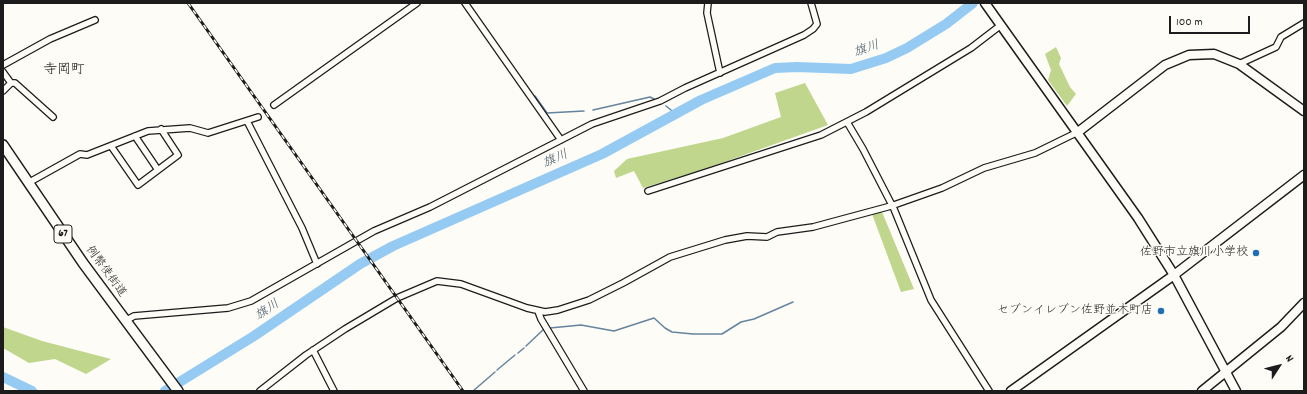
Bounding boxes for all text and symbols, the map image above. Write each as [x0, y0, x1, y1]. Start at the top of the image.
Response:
scale bar [1171, 8, 1252, 34]
text: 100 m [1176, 14, 1203, 31]
water label: 旗川 [852, 38, 882, 62]
district label: 寺岡町 [43, 63, 85, 79]
water label: 旗川 [541, 148, 571, 172]
road number: 67 [54, 225, 72, 243]
street label: 例幣使街道 [82, 243, 128, 301]
place label: 佐野市立旗川小学校 [1140, 246, 1248, 260]
marker: 佐野市立旗川小学校 [1251, 248, 1261, 258]
water label: 旗川 [253, 297, 283, 325]
place label: セブンイレブン佐野並木町店 [997, 304, 1153, 318]
marker: セブンイレブン佐野並木町店 [1156, 306, 1166, 316]
north arrow [1259, 346, 1299, 386]
text: N [1281, 352, 1297, 366]

